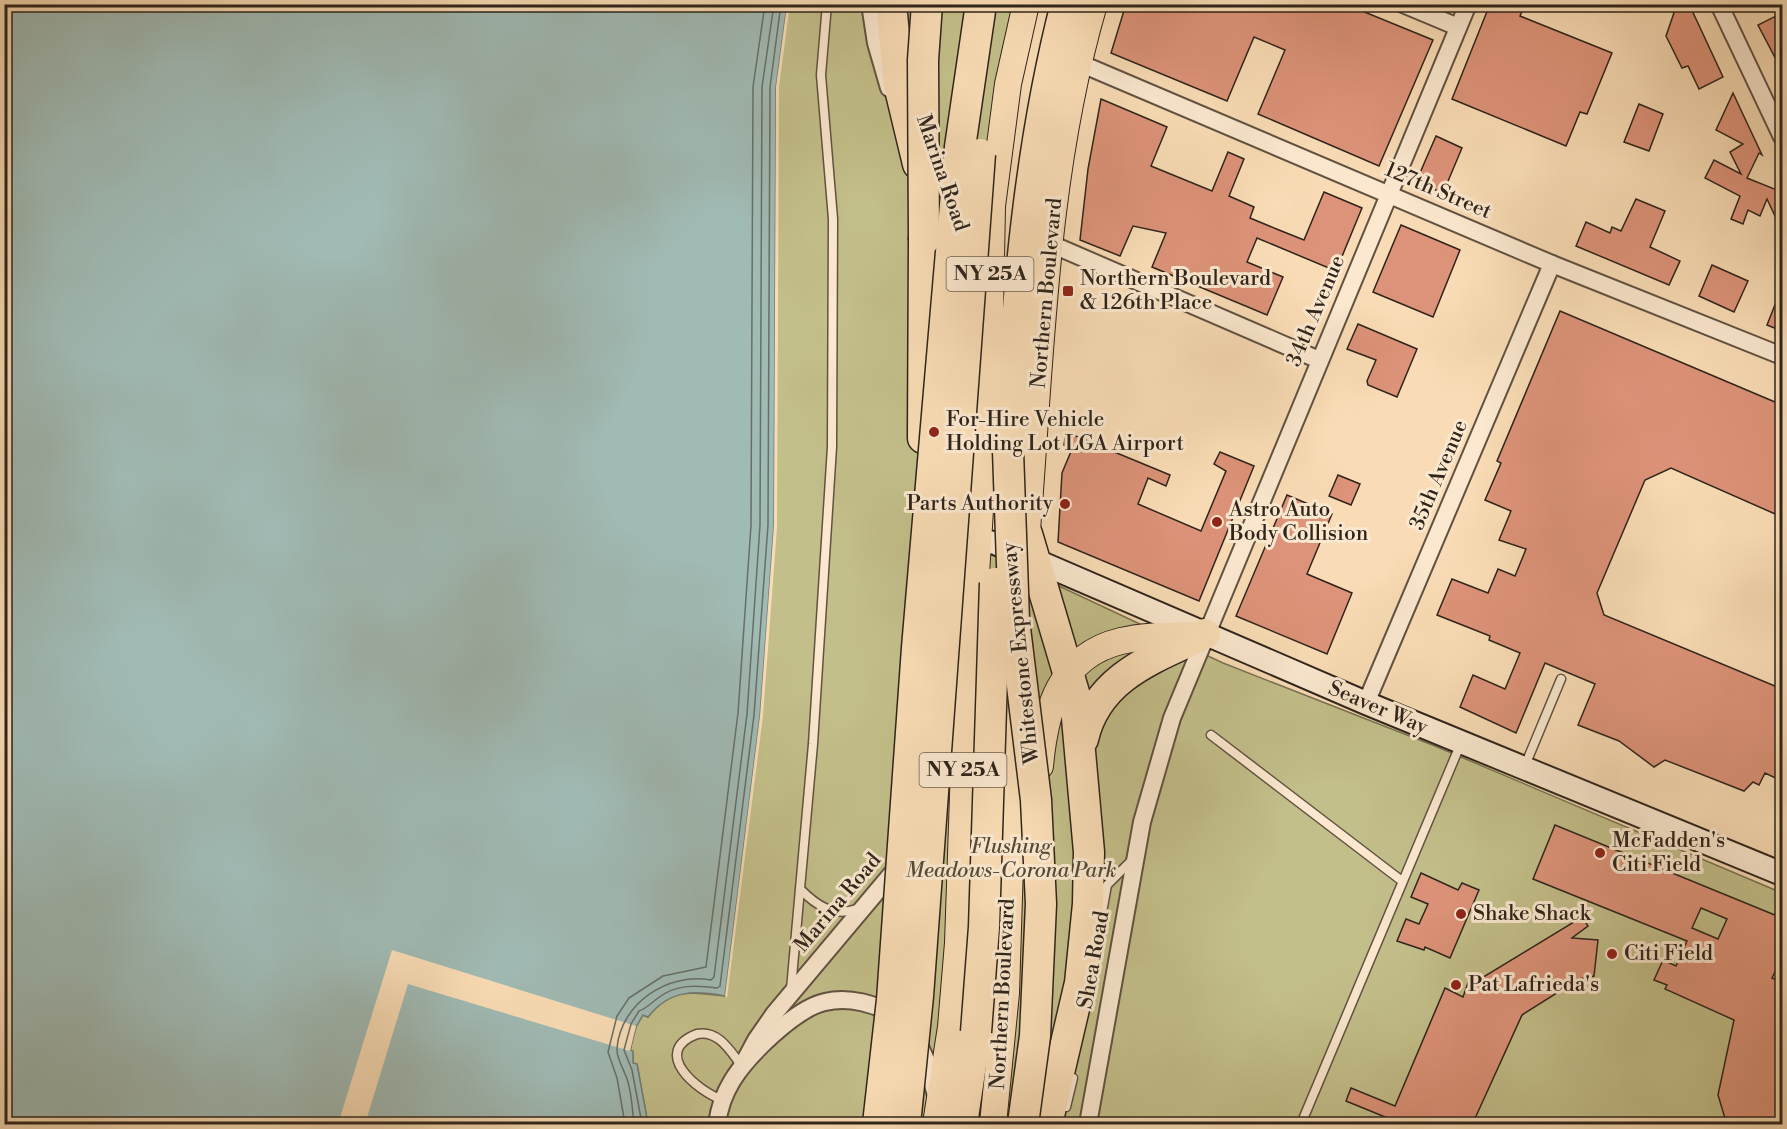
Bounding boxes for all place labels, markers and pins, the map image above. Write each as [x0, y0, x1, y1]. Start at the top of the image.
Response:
place label: Northern Boulevard & 126th Place [1080, 266, 1271, 316]
marker: Northern Boulevard & 126th Place [1061, 284, 1075, 298]
place label: For-Hire Vehicle Holding Lot LGA Airport [946, 407, 1184, 457]
marker: For-Hire Vehicle Holding Lot LGA Airport [927, 425, 941, 439]
place label: Parts Authority [906, 491, 1054, 517]
marker: Parts Authority [1058, 497, 1072, 511]
place label: Astro Auto Body Collision [1228, 497, 1369, 547]
marker: Astro Auto Body Collision [1210, 515, 1224, 529]
place label: McFadden's Citi Field [1612, 828, 1725, 878]
marker: McFadden's Citi Field [1593, 846, 1607, 860]
place label: Shake Shack [1473, 901, 1592, 927]
marker: Shake Shack [1454, 907, 1468, 921]
place label: Citi Field [1624, 941, 1713, 967]
marker: Citi Field [1605, 947, 1619, 961]
place label: Pat Lafrieda's [1468, 972, 1599, 998]
marker: Pat Lafrieda's [1449, 978, 1463, 992]

